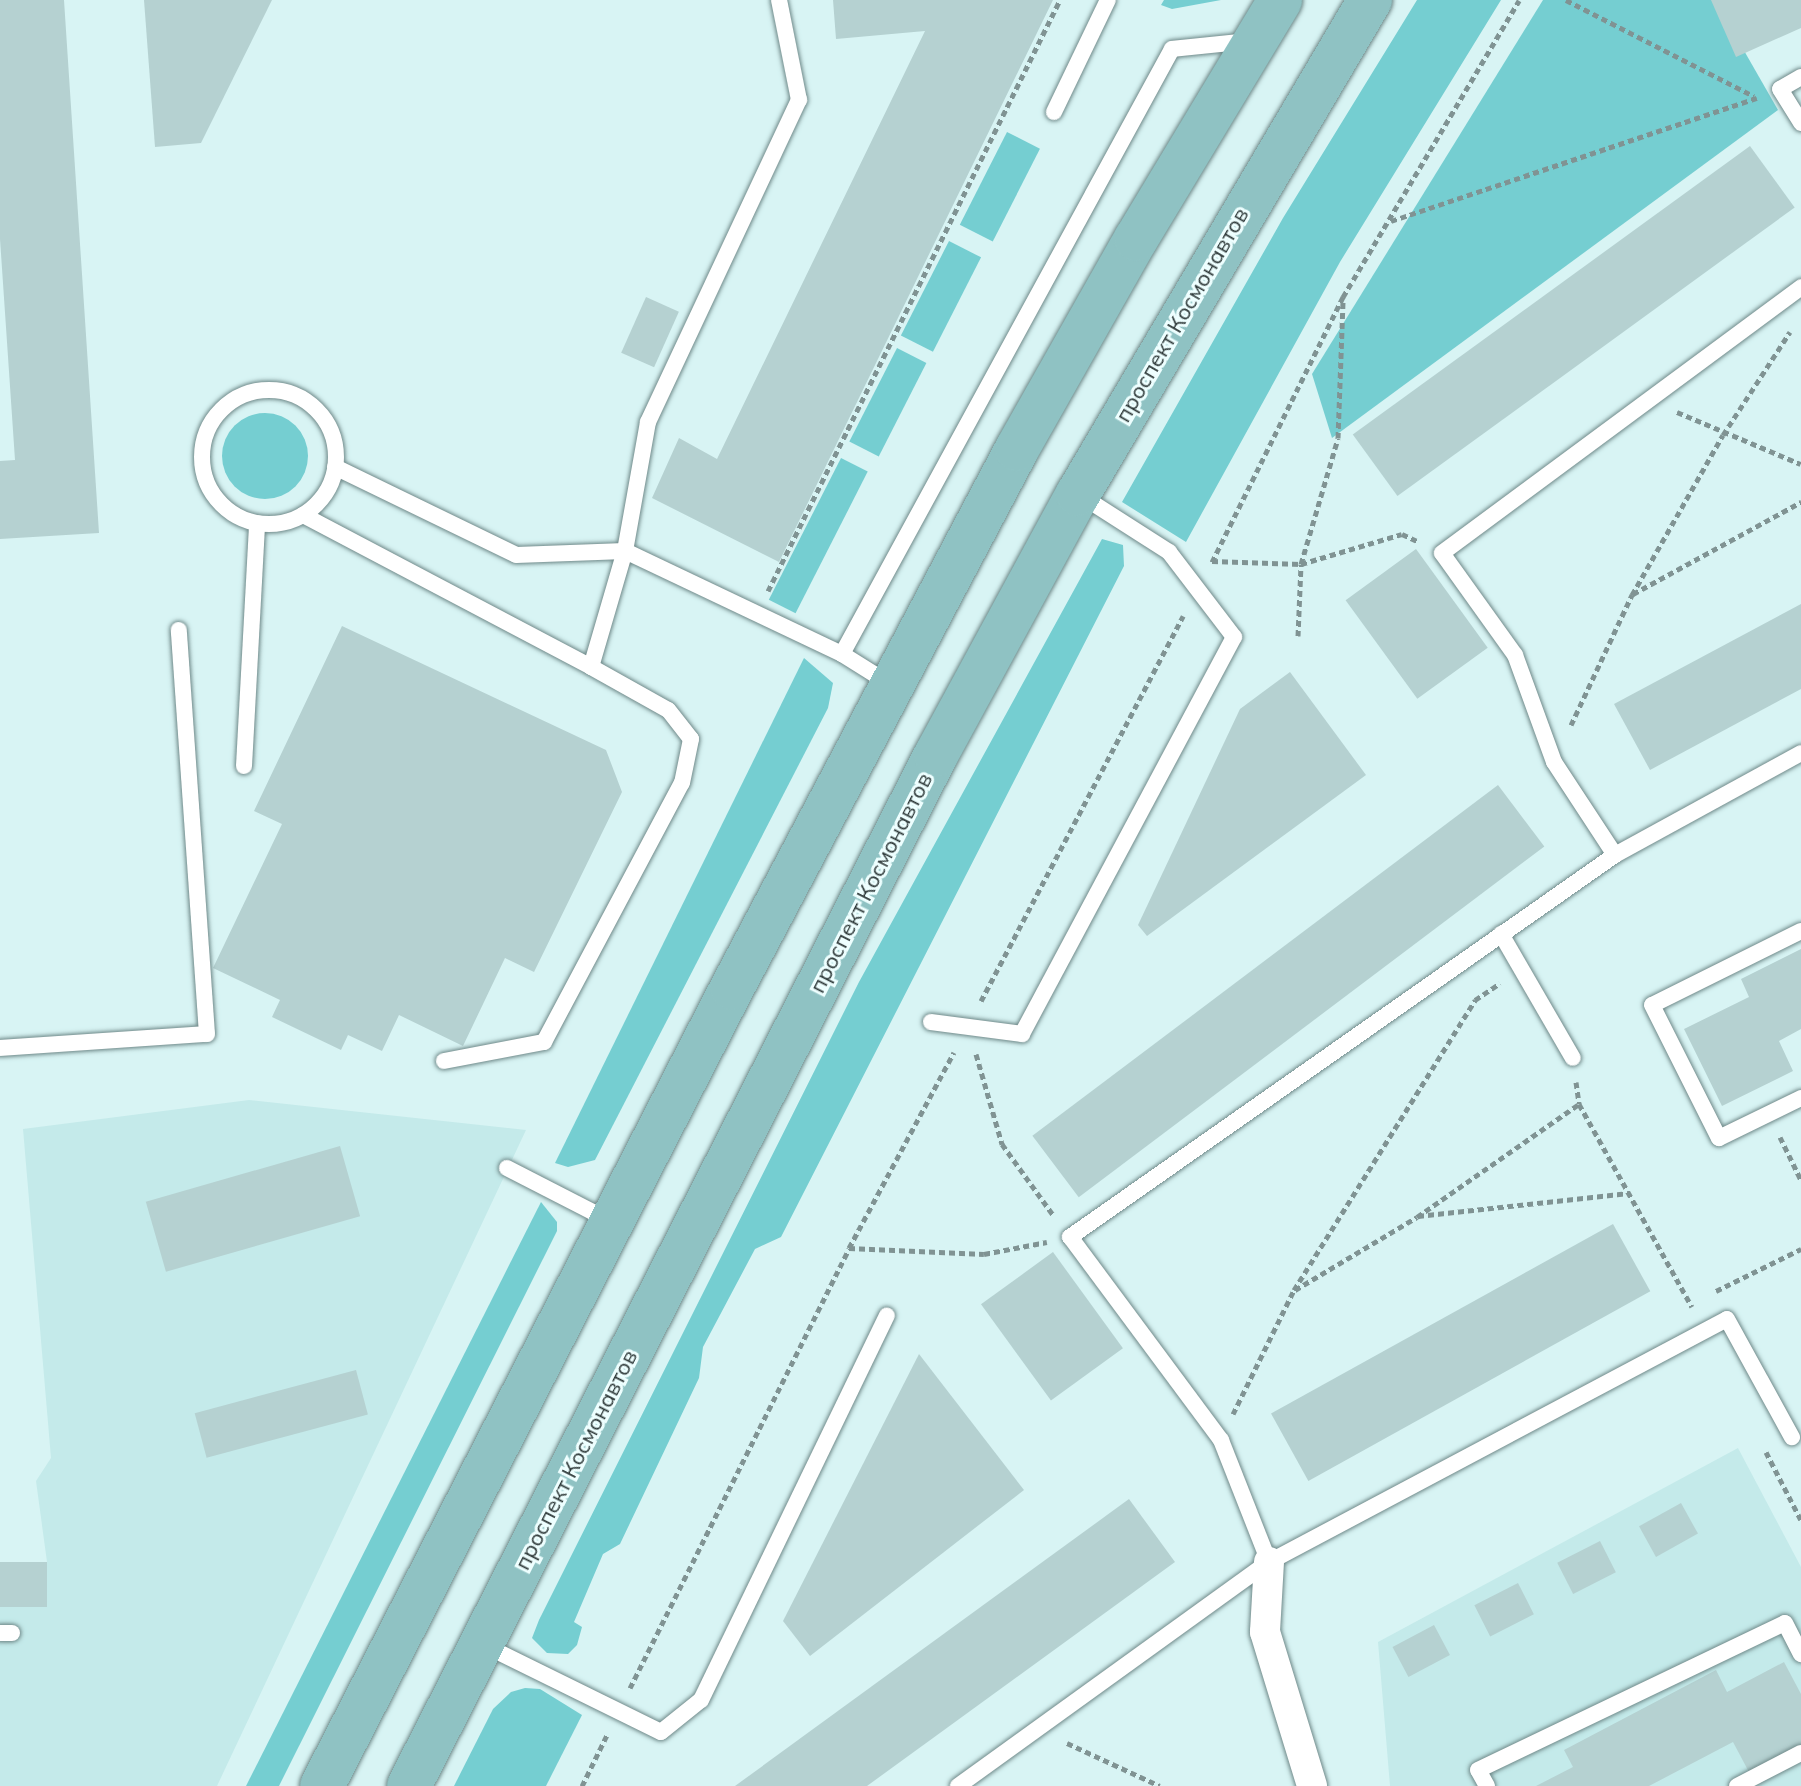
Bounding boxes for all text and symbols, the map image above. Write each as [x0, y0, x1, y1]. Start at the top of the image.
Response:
street label: проспект Космонавтов [1110, 203, 1254, 427]
street label: проспект Космонавтов [804, 769, 938, 997]
street label: проспект Космонавтов [509, 1346, 643, 1574]

